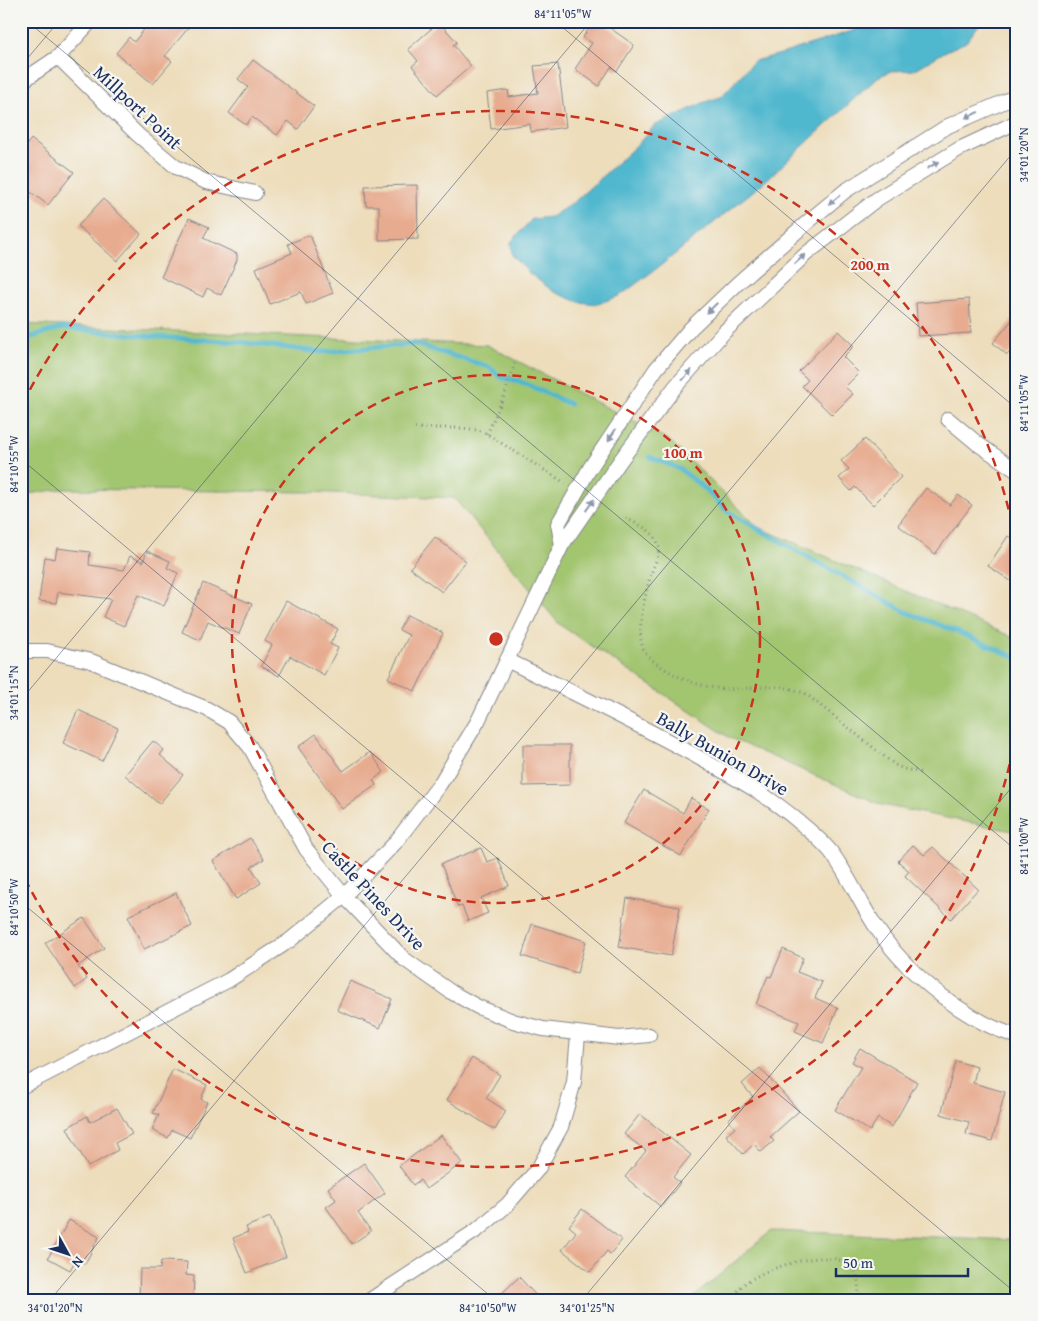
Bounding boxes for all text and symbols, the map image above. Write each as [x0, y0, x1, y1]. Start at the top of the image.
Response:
text: 84°11'05"W [534, 5, 593, 22]
street label: Millport Point [87, 58, 189, 156]
one-way arrow [965, 112, 979, 120]
text: 34°01'20"N [1015, 127, 1032, 183]
one-way arrow [926, 160, 939, 169]
one-way arrow [828, 195, 841, 206]
one-way arrow [794, 253, 806, 265]
text: 200 m [850, 254, 890, 275]
one-way arrow [706, 301, 718, 313]
one-way arrow [681, 368, 692, 381]
text: 84°11'05"W [1015, 373, 1032, 432]
one-way arrow [607, 428, 617, 442]
text: 84°10'55"W [5, 434, 22, 493]
text: 100 m [663, 442, 703, 463]
one-way arrow [584, 499, 595, 512]
centre of rings [487, 630, 505, 648]
text: 34°01'15"N [5, 665, 22, 721]
street label: Bally Bunion Drive [652, 704, 794, 802]
text: 84°11'00"W [1015, 816, 1032, 875]
street label: Castle Pines Drive [316, 834, 433, 956]
text: 84°10'50"W [5, 877, 22, 936]
north arrow [42, 1228, 92, 1278]
scale bar [836, 1246, 968, 1278]
text: N [67, 1252, 89, 1273]
text: 50 m [843, 1252, 874, 1273]
text: 34°01'20"N [27, 1299, 83, 1316]
text: 84°10'50"W [459, 1299, 518, 1316]
text: 34°01'25"N [559, 1299, 615, 1316]

